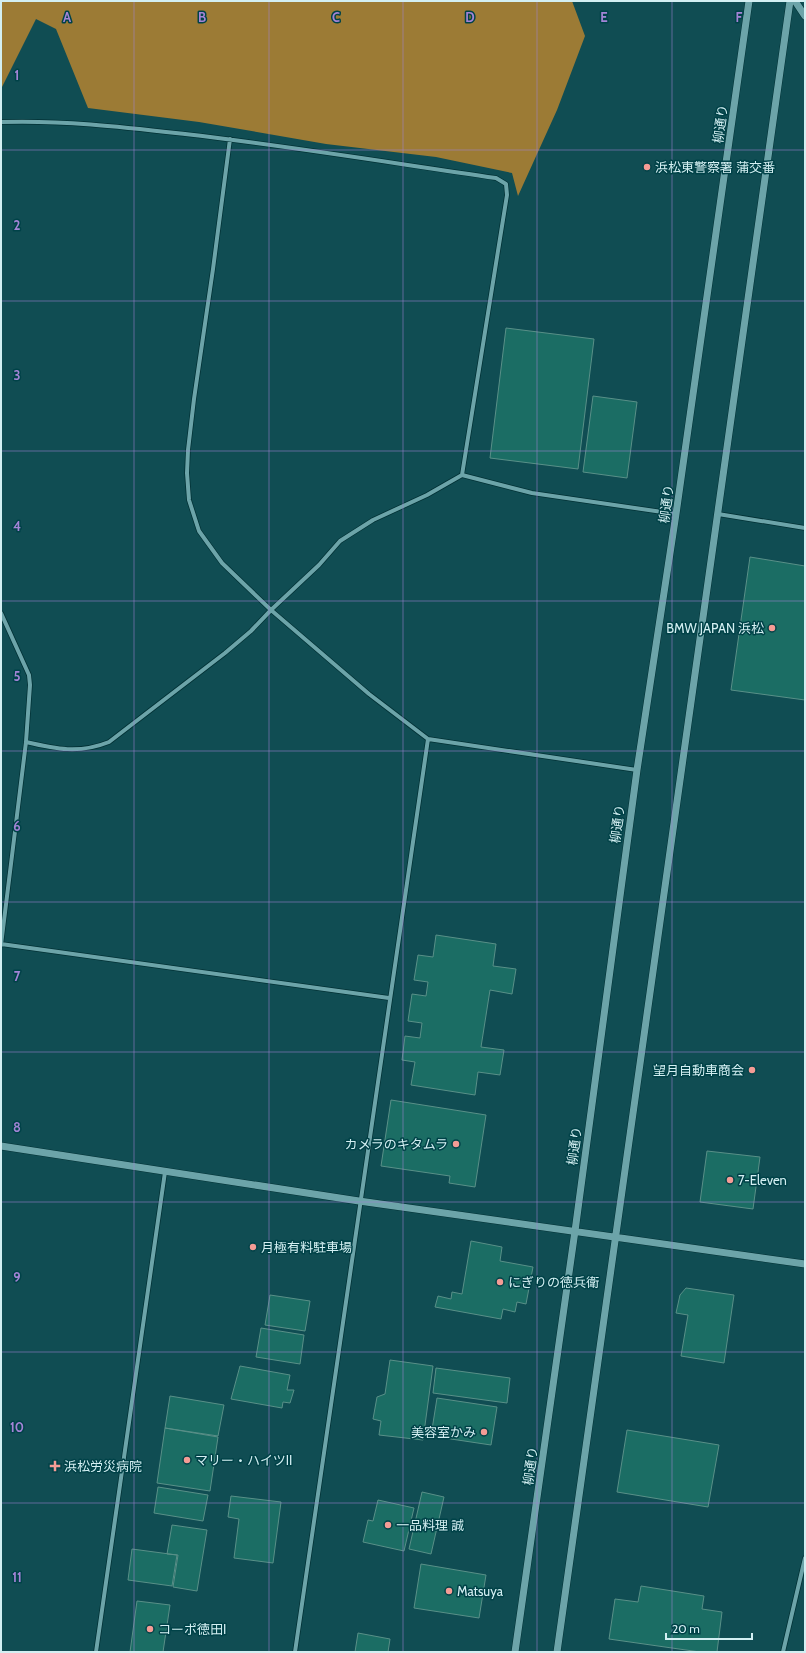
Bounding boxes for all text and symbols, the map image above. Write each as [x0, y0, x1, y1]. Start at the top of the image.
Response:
text: A [63, 9, 72, 25]
text: B [198, 9, 206, 25]
text: C [332, 9, 340, 25]
text: D [465, 9, 475, 25]
text: E [600, 9, 608, 25]
text: F [736, 9, 743, 25]
text: 1 [15, 67, 19, 83]
street label: 柳通り [709, 104, 731, 144]
place label: 浜松東警察署 蒲交番 [655, 159, 775, 175]
marker: 浜松東警察署 蒲交番 [642, 162, 652, 172]
text: 2 [14, 217, 21, 233]
text: 3 [13, 367, 21, 383]
street label: 柳通り [655, 484, 677, 524]
text: 4 [13, 518, 21, 534]
place label: BMW JAPAN 浜松 [666, 620, 764, 636]
marker: BMW JAPAN 浜松 [767, 623, 777, 633]
text: 5 [14, 668, 21, 684]
street label: 柳通り [606, 804, 628, 844]
text: 6 [13, 818, 21, 834]
text: 7 [14, 968, 21, 984]
place label: 望月自動車商会 [653, 1062, 744, 1078]
marker: 望月自動車商会 [747, 1065, 757, 1075]
text: 8 [13, 1119, 21, 1135]
street label: 柳通り [563, 1126, 585, 1166]
place label: カメラのキタムラ [345, 1136, 448, 1152]
marker: カメラのキタムラ [451, 1139, 461, 1149]
place label: 7-Eleven [738, 1172, 787, 1188]
marker: 7-Eleven [725, 1175, 735, 1185]
place label: 月極有料駐車場 [261, 1239, 352, 1255]
marker: 月極有料駐車場 [248, 1242, 258, 1252]
text: 9 [13, 1269, 21, 1285]
place label: にぎりの徳兵衛 [508, 1274, 599, 1290]
marker: にぎりの徳兵衛 [495, 1277, 505, 1287]
text: 10 [10, 1419, 24, 1435]
place label: 美容室かみ [411, 1424, 476, 1440]
marker: 美容室かみ [479, 1427, 489, 1437]
street label: 柳通り [519, 1446, 541, 1486]
place label: マリー・ハイツII [195, 1452, 292, 1468]
marker: マリー・ハイツII [182, 1455, 192, 1465]
place label: 浜松労災病院 [64, 1458, 142, 1474]
marker: 浜松労災病院 [49, 1460, 61, 1472]
place label: 一品料理 誠 [396, 1517, 464, 1533]
marker: 一品料理 誠 [383, 1520, 393, 1530]
text: 11 [12, 1569, 22, 1585]
place label: Matsuya [457, 1583, 504, 1599]
marker: Matsuya [444, 1586, 454, 1596]
scale bar [666, 1615, 752, 1641]
place label: コーポ徳田I [158, 1621, 226, 1637]
text: 20 m [672, 1621, 700, 1636]
marker: コーポ徳田I [145, 1624, 155, 1634]

